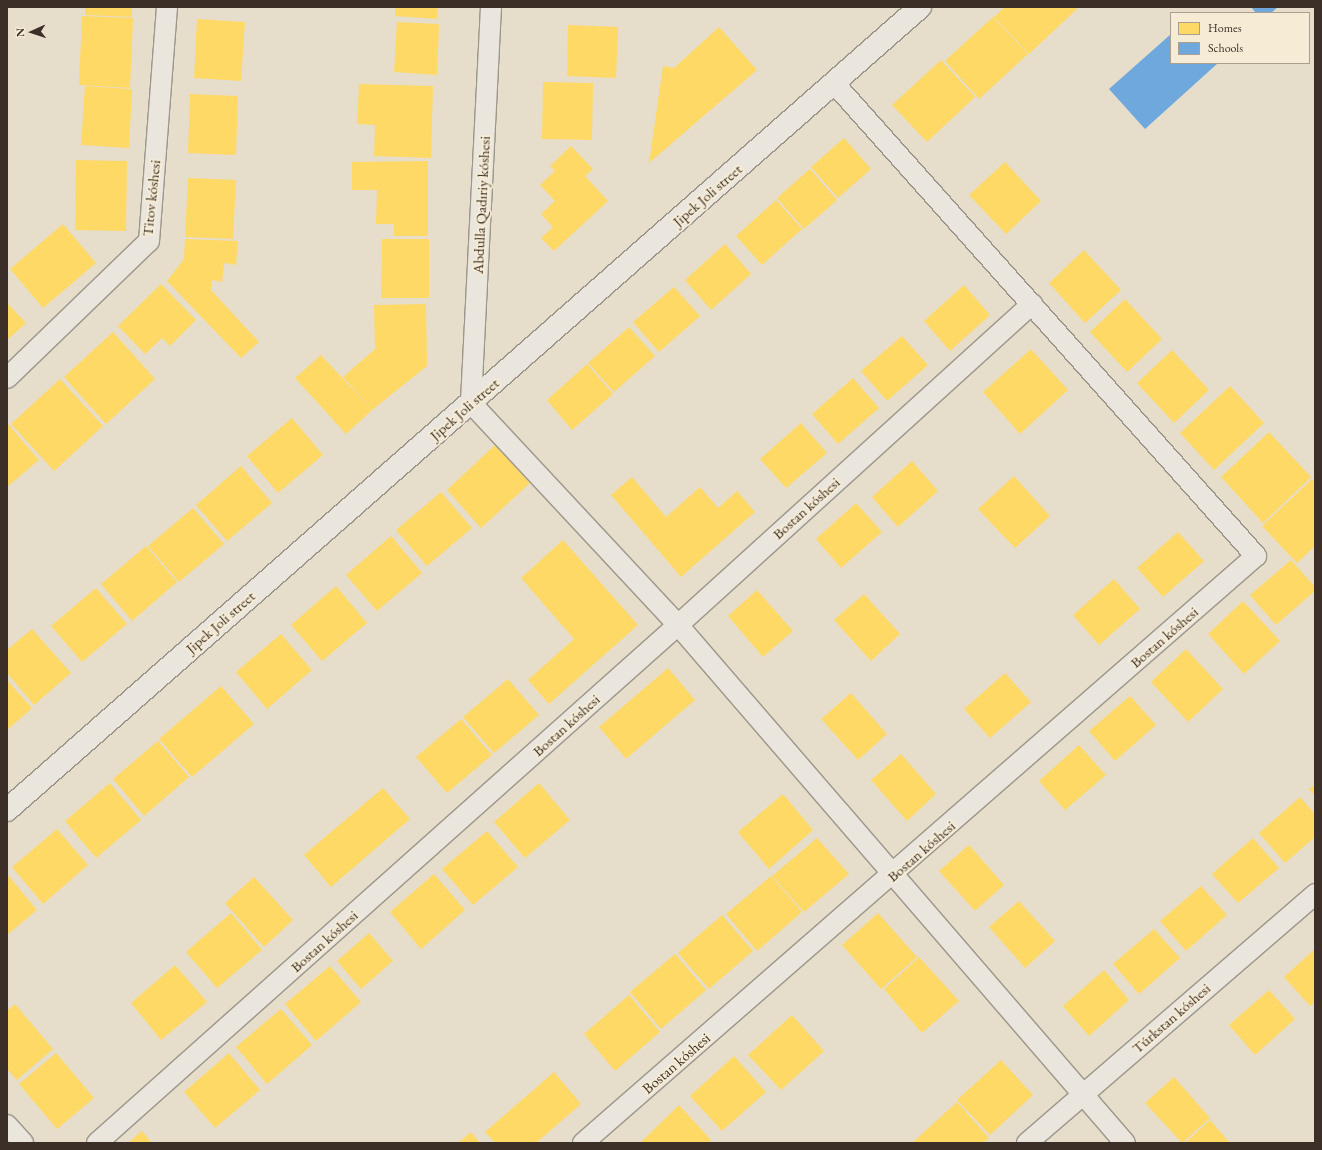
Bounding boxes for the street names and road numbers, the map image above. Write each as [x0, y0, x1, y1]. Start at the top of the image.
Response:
street label: Abdulla Qadıriy kóshesi [468, 136, 494, 274]
street label: Titov kóshesi [138, 159, 164, 237]
street label: Jipek Joli street [669, 160, 745, 230]
street label: Jipek Joli street [426, 374, 502, 444]
street label: Bostan kóshesi [769, 473, 843, 543]
street label: Jipek Joli street [182, 587, 258, 657]
street label: Bostan kóshesi [1126, 603, 1202, 671]
street label: Bostan kóshesi [529, 690, 603, 760]
street label: Bostan kóshesi [883, 817, 959, 885]
street label: Bostan kóshesi [287, 906, 361, 976]
street label: Túrkstan kóshesi [1128, 979, 1214, 1057]
street label: Bostan kóshesi [638, 1029, 714, 1097]

